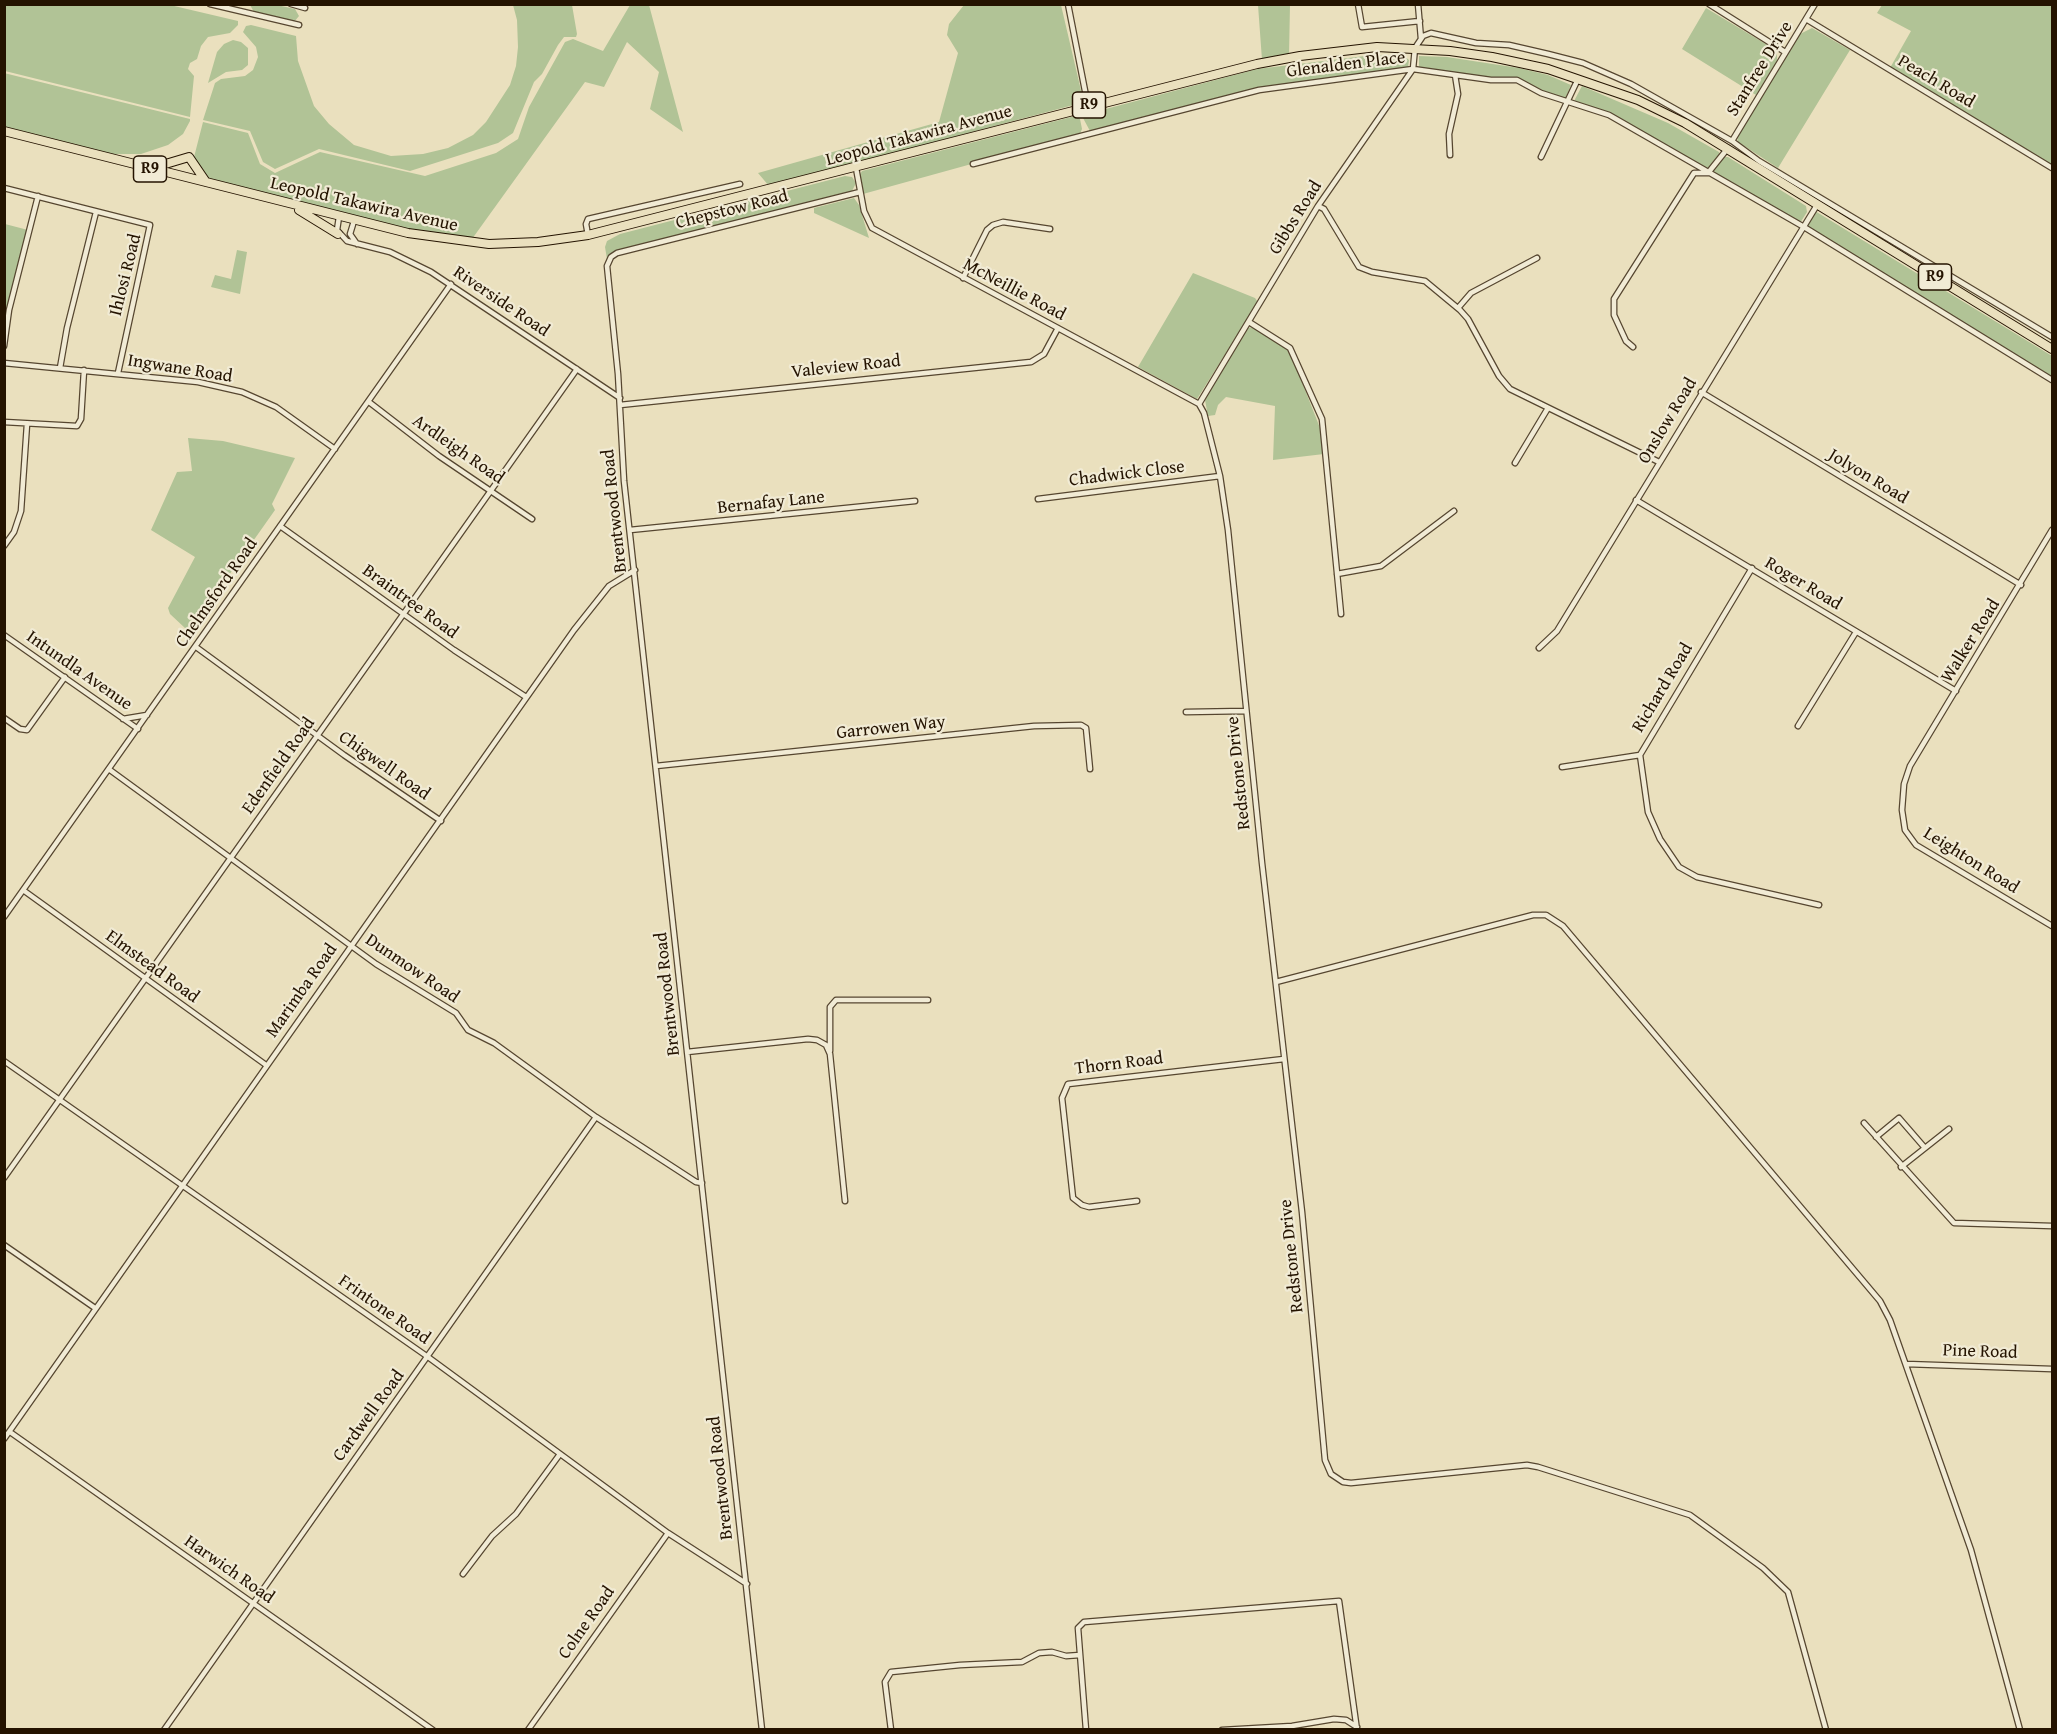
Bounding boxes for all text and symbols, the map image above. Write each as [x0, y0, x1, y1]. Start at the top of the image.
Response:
street label: Stanfree Drive [1722, 18, 1798, 120]
street label: Glenalden Place [1285, 47, 1407, 83]
street label: Peach Road [1894, 51, 1978, 113]
road number: R9 [1072, 92, 1106, 118]
street label: Leopold Takawira Avenue [823, 101, 1015, 171]
road number: R9 [134, 156, 166, 182]
street label: Leopold Takawira Avenue [268, 173, 460, 237]
street label: Gibbs Road [1265, 177, 1327, 259]
street label: Chepstow Road [674, 186, 790, 234]
street label: Ihlosi Road [105, 232, 147, 318]
street label: McNeillie Road [959, 254, 1069, 326]
street label: Riverside Road [449, 262, 553, 342]
road number: R9 [1918, 264, 1952, 290]
street label: Ingwane Road [126, 350, 234, 388]
street label: Valeview Road [790, 351, 902, 383]
street label: Onslow Road [1634, 374, 1702, 468]
street label: Ardleigh Road [408, 410, 508, 490]
street label: Jolyon Road [1824, 445, 1912, 509]
street label: Brentwood Road [598, 448, 632, 574]
street label: Chadwick Close [1068, 456, 1186, 492]
street label: Bernafay Lane [716, 487, 826, 519]
street label: Chelmsford Road [171, 534, 263, 652]
street label: Roger Road [1761, 553, 1845, 615]
street label: Braintree Road [358, 560, 462, 644]
street label: Walker Road [1937, 595, 2005, 687]
street label: Intundla Avenue [22, 627, 136, 715]
street label: Richard Road [1628, 639, 1698, 737]
street label: Garrowen Way [835, 712, 947, 744]
street label: Edenfield Road [238, 714, 320, 818]
street label: Redstone Drive [1222, 715, 1256, 831]
street label: Chigwell Road [334, 727, 434, 805]
street label: Leighton Road [1919, 823, 2023, 899]
street label: Elmstead Road [101, 926, 203, 1008]
street label: Dunmow Road [361, 930, 463, 1008]
street label: Brentwood Road [651, 931, 685, 1057]
street label: Marimba Road [262, 940, 342, 1042]
street label: Thorn Road [1074, 1048, 1164, 1080]
street label: Redstone Drive [1275, 1198, 1309, 1314]
street label: Frintone Road [334, 1270, 434, 1350]
street label: Pine Road [1942, 1340, 2018, 1364]
street label: Cardwell Road [329, 1366, 409, 1466]
street label: Brentwood Road [704, 1415, 738, 1541]
street label: Harwich Road [180, 1531, 278, 1609]
street label: Colne Road [554, 1582, 620, 1664]

